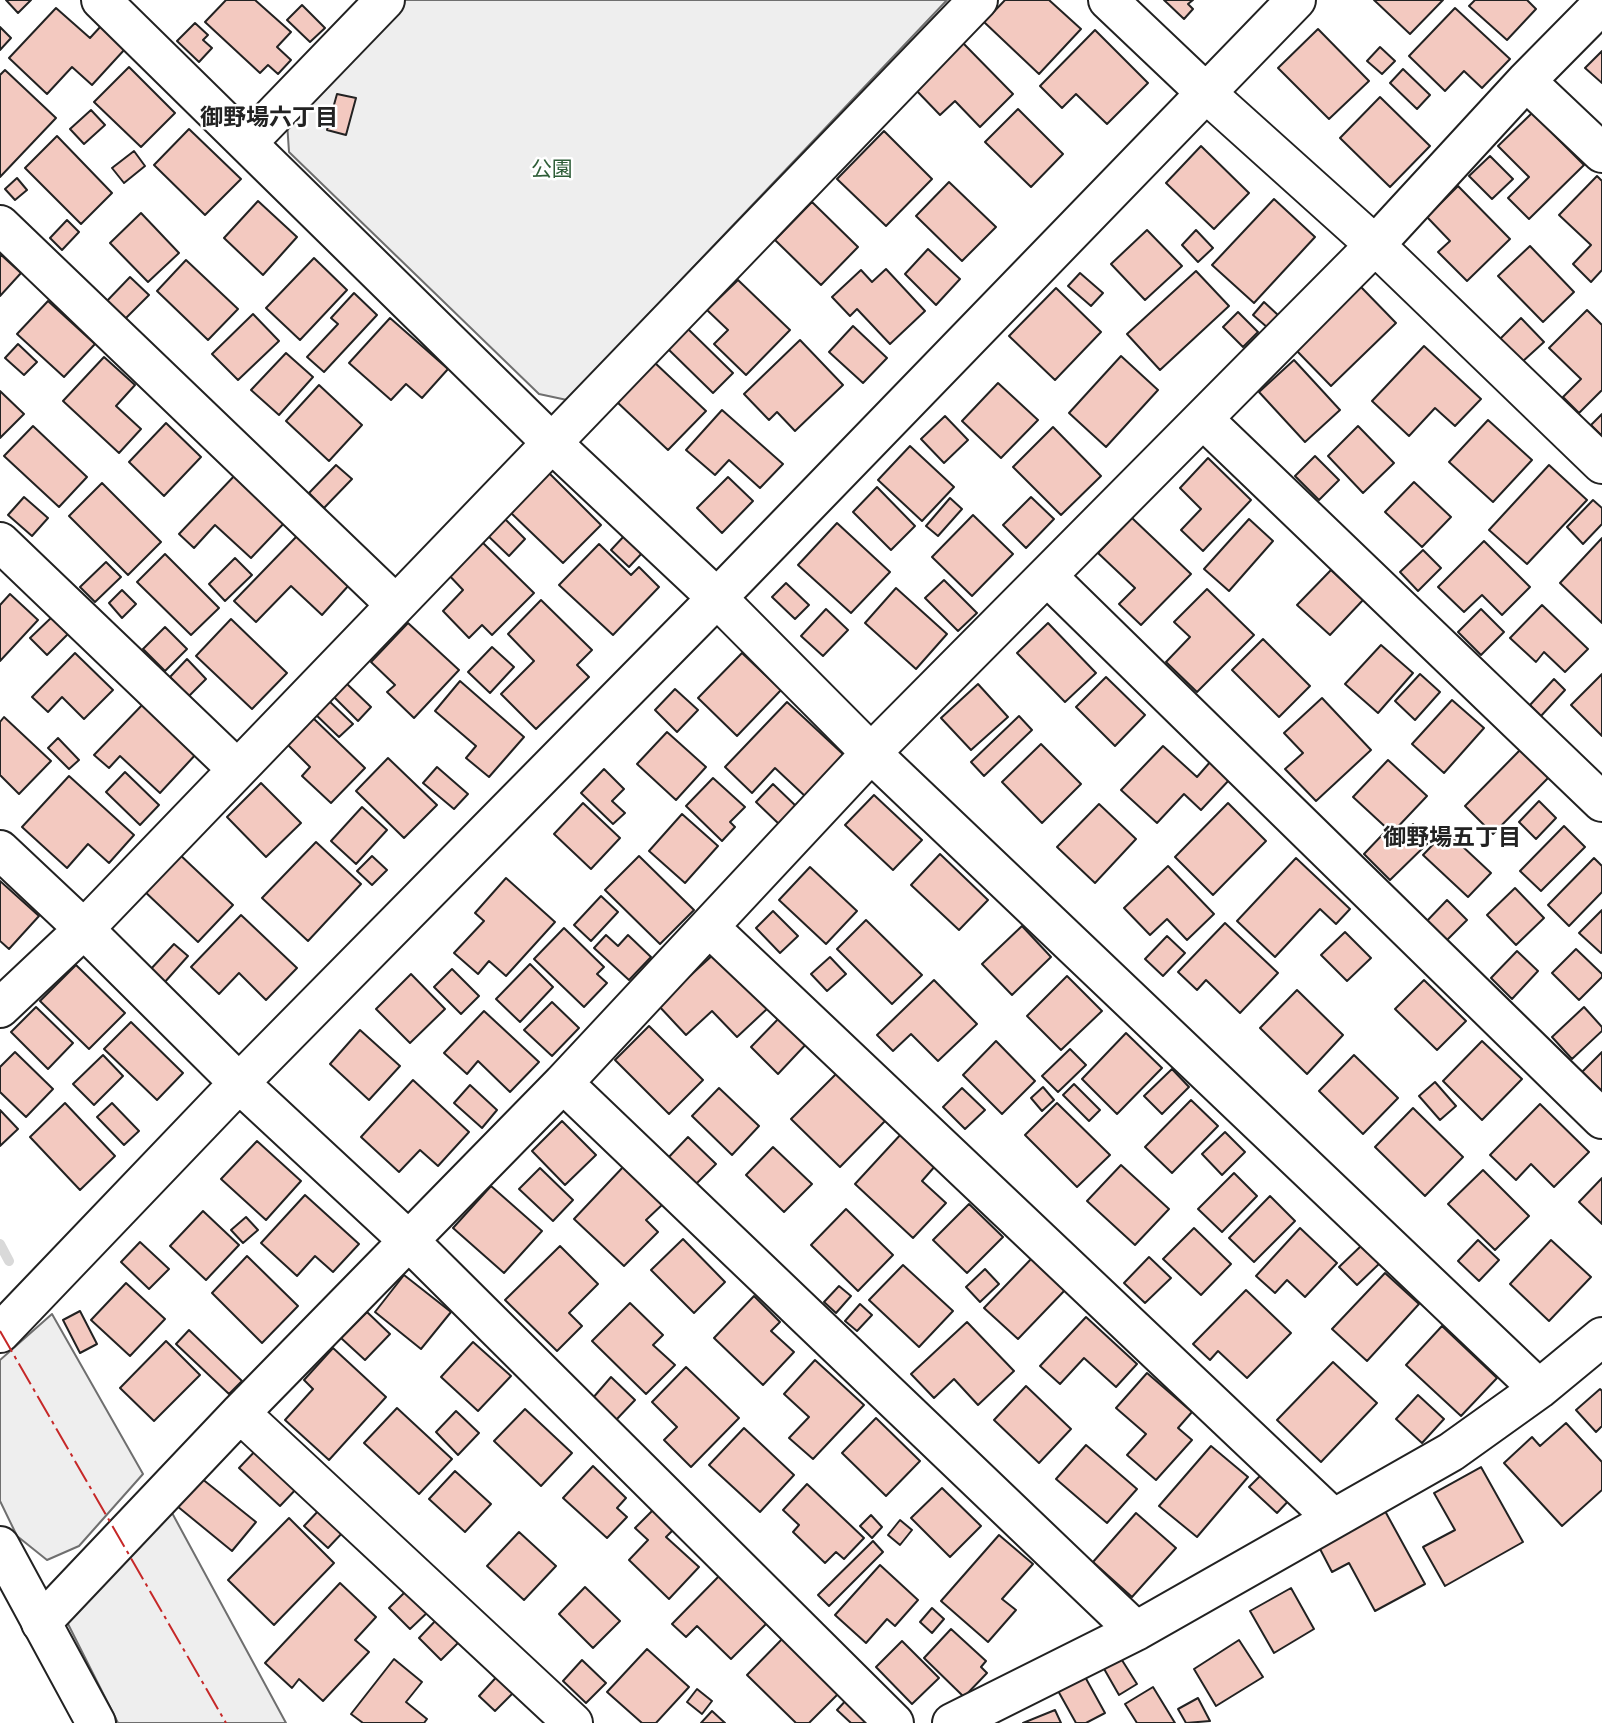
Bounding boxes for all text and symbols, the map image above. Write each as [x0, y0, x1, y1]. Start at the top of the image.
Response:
district label: 御野場六丁目 [200, 104, 338, 132]
park label: 公園 [531, 157, 573, 183]
district label: 御野場五丁目 [1383, 824, 1521, 852]

